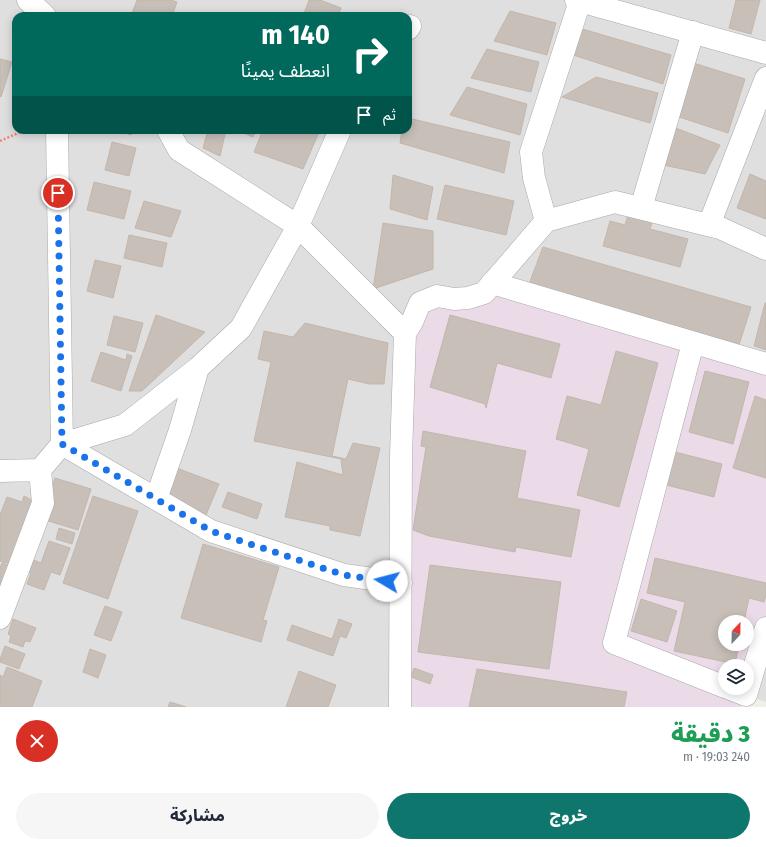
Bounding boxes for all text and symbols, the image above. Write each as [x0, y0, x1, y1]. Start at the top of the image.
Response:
text: 140 m [261, 18, 330, 51]
icon: right [344, 28, 396, 80]
text: انعطف يمينًا [241, 60, 330, 82]
icon: arrive [353, 104, 375, 126]
text: ثم [383, 106, 396, 124]
pin [41, 176, 75, 210]
icon: arrive [47, 182, 69, 204]
position arrow [366, 560, 408, 602]
north arrow [718, 615, 754, 651]
map controls [718, 615, 754, 695]
button: layers [718, 659, 754, 695]
button: close [16, 720, 58, 762]
text: 3 دقيقة [671, 720, 750, 748]
text: 240 m · 19:03 [683, 749, 750, 764]
button: مشاركة [16, 793, 379, 839]
button: خروج [387, 793, 750, 839]

